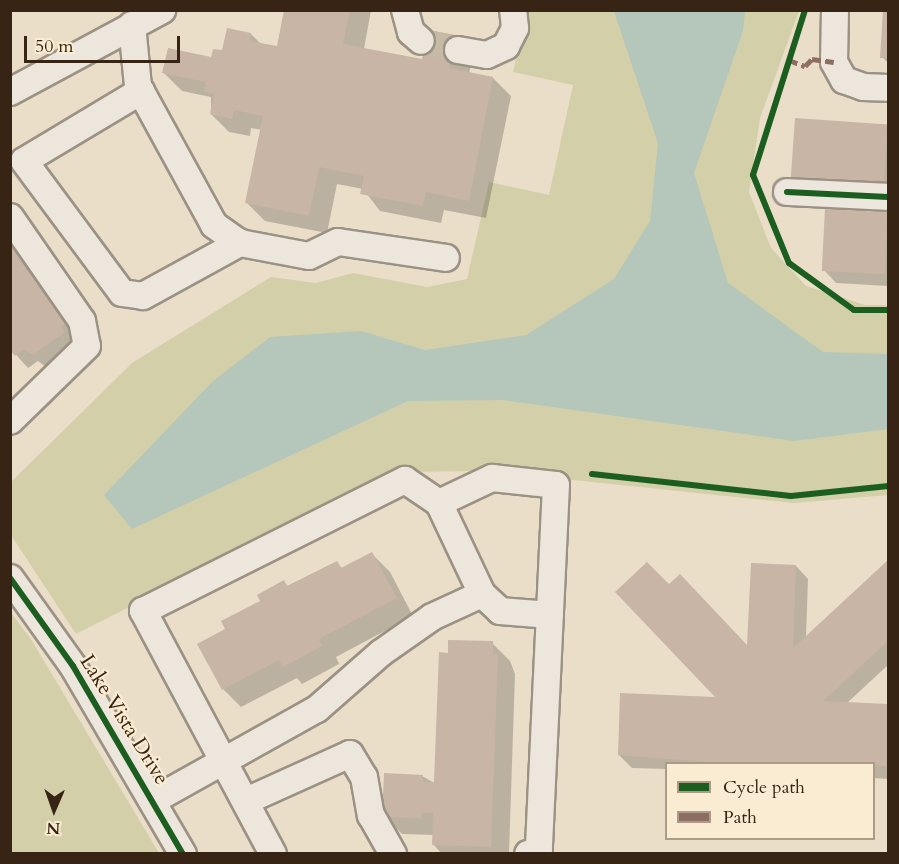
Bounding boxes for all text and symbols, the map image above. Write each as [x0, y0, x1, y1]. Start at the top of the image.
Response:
scale bar [27, 24, 183, 62]
text: 50 m [35, 34, 74, 59]
street label: Lake Vista Drive [74, 650, 174, 790]
legend [665, 762, 875, 840]
text: Cycle path [723, 775, 805, 800]
north arrow [24, 780, 84, 840]
text: Path [723, 805, 757, 830]
text: N [46, 817, 61, 839]

